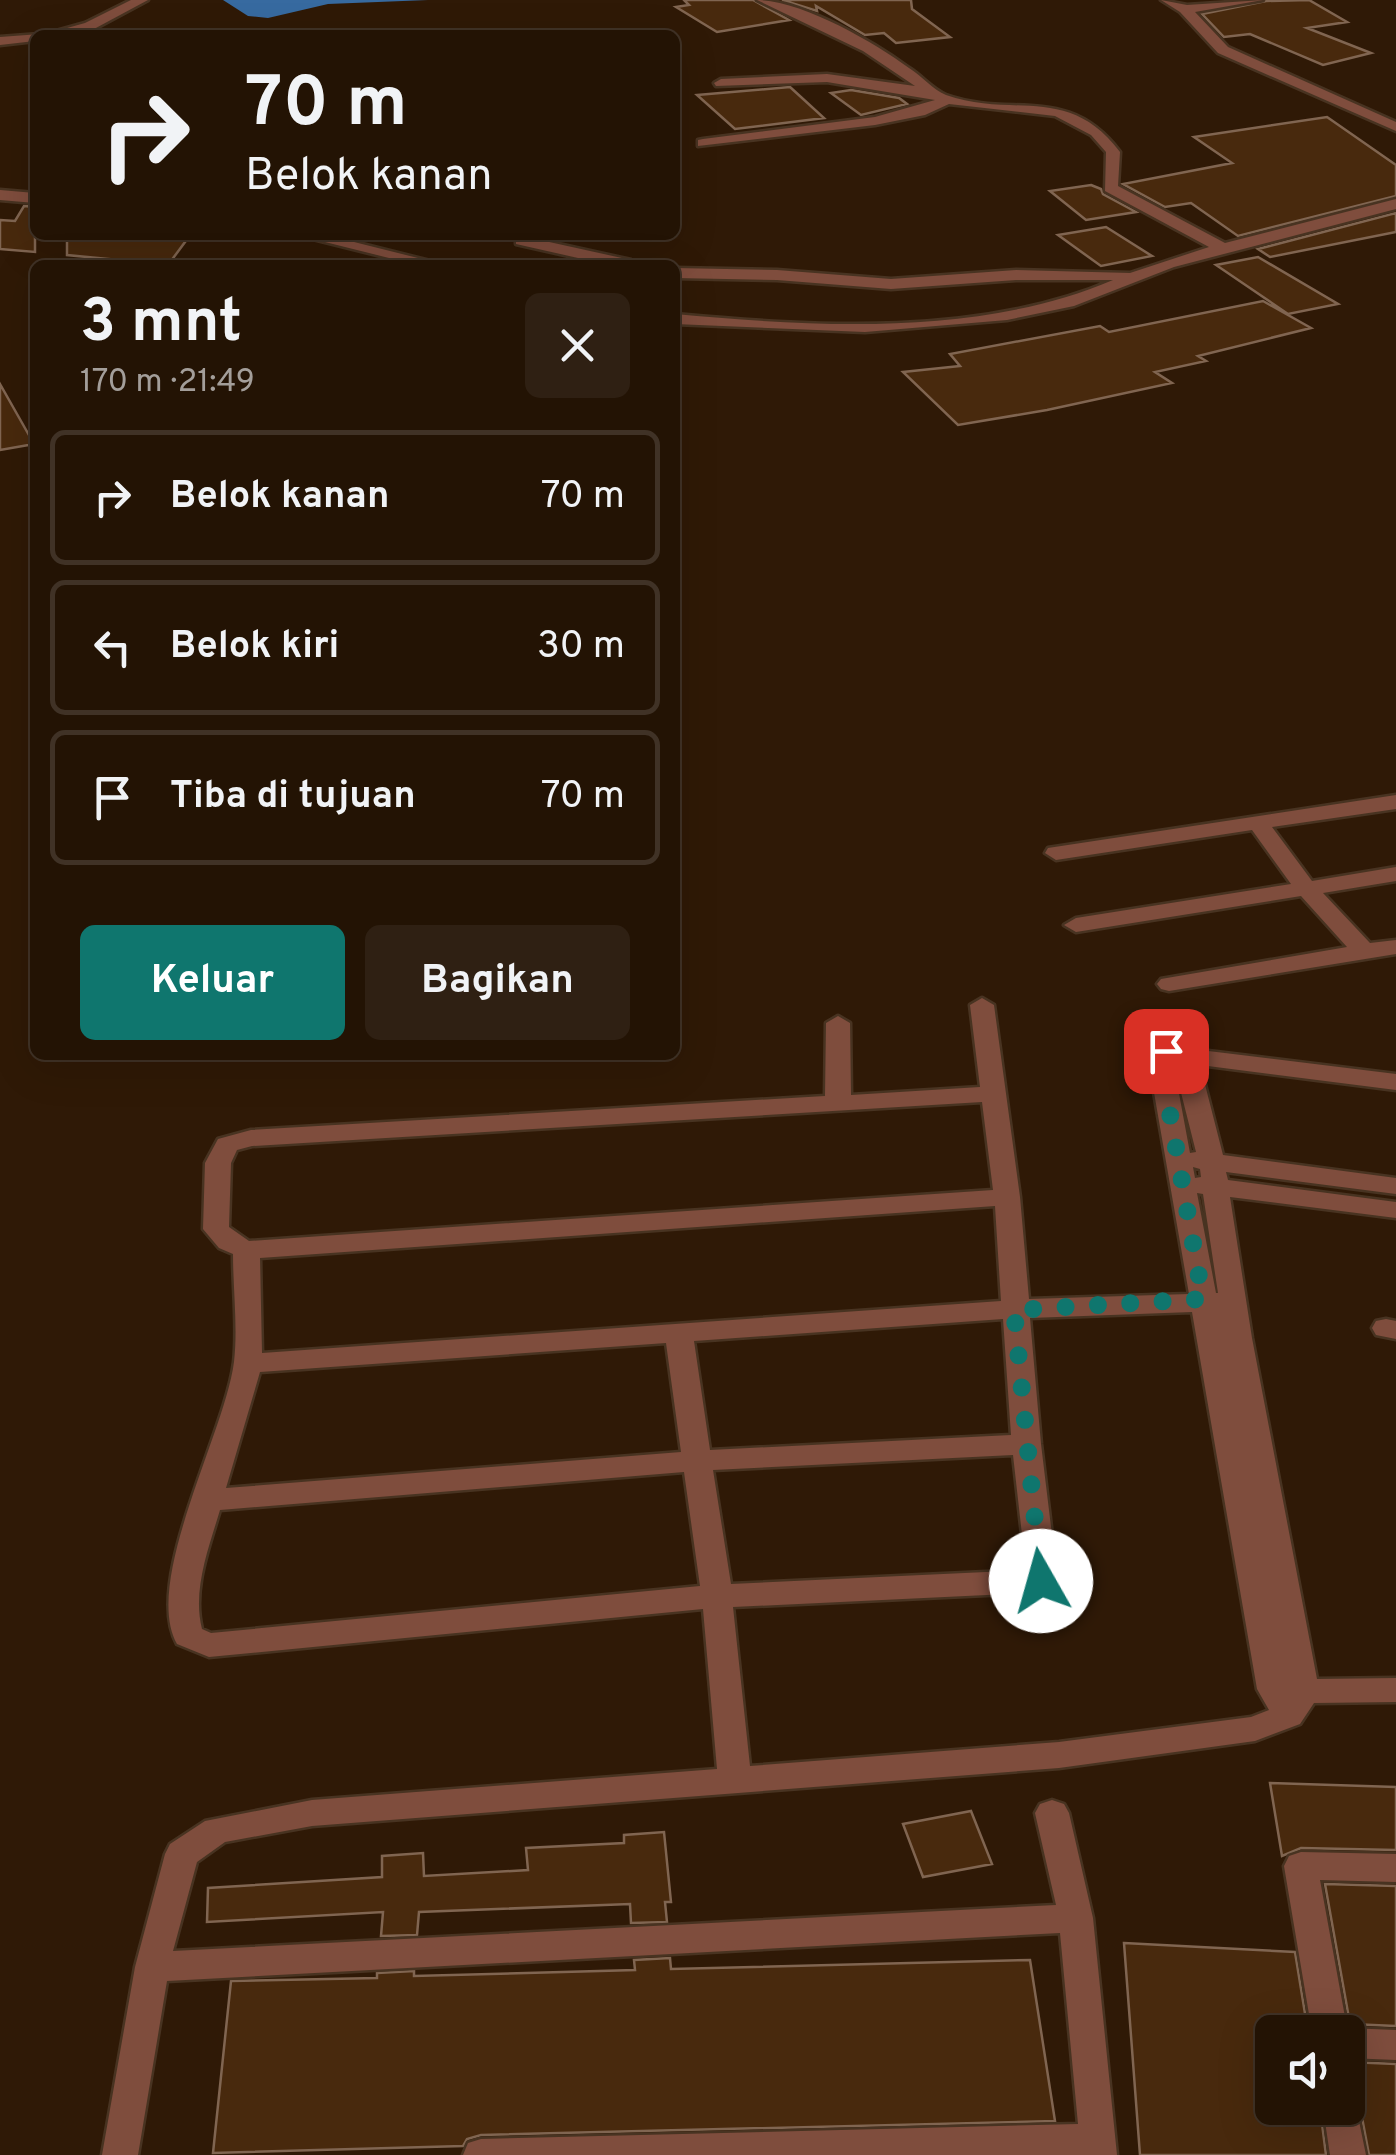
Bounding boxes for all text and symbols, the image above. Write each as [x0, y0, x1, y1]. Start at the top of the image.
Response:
text: 70 m [245, 62, 408, 151]
icon: right [80, 70, 210, 200]
text: Belok kanan [245, 149, 493, 206]
text: 3 mnt [80, 287, 242, 363]
button: close [525, 293, 630, 398]
text: 170 m · 21:49 [80, 363, 255, 403]
icon: right [85, 470, 140, 525]
text: Belok kanan [170, 473, 389, 522]
text: 70 m [541, 473, 625, 522]
icon: left [85, 620, 140, 675]
text: Belok kiri [170, 623, 339, 672]
text: 30 m [537, 623, 625, 672]
icon: arrive [85, 770, 140, 825]
text: Tiba di tujuan [170, 773, 416, 822]
text: 70 m [541, 773, 625, 822]
button: Keluar [80, 925, 345, 1040]
button: Bagikan [365, 925, 630, 1040]
pin [1124, 1009, 1209, 1094]
icon: arrive [1139, 1024, 1194, 1079]
position arrow [989, 1529, 1093, 1633]
map controls [1255, 2015, 1365, 2125]
button: sound [1255, 2015, 1365, 2125]

